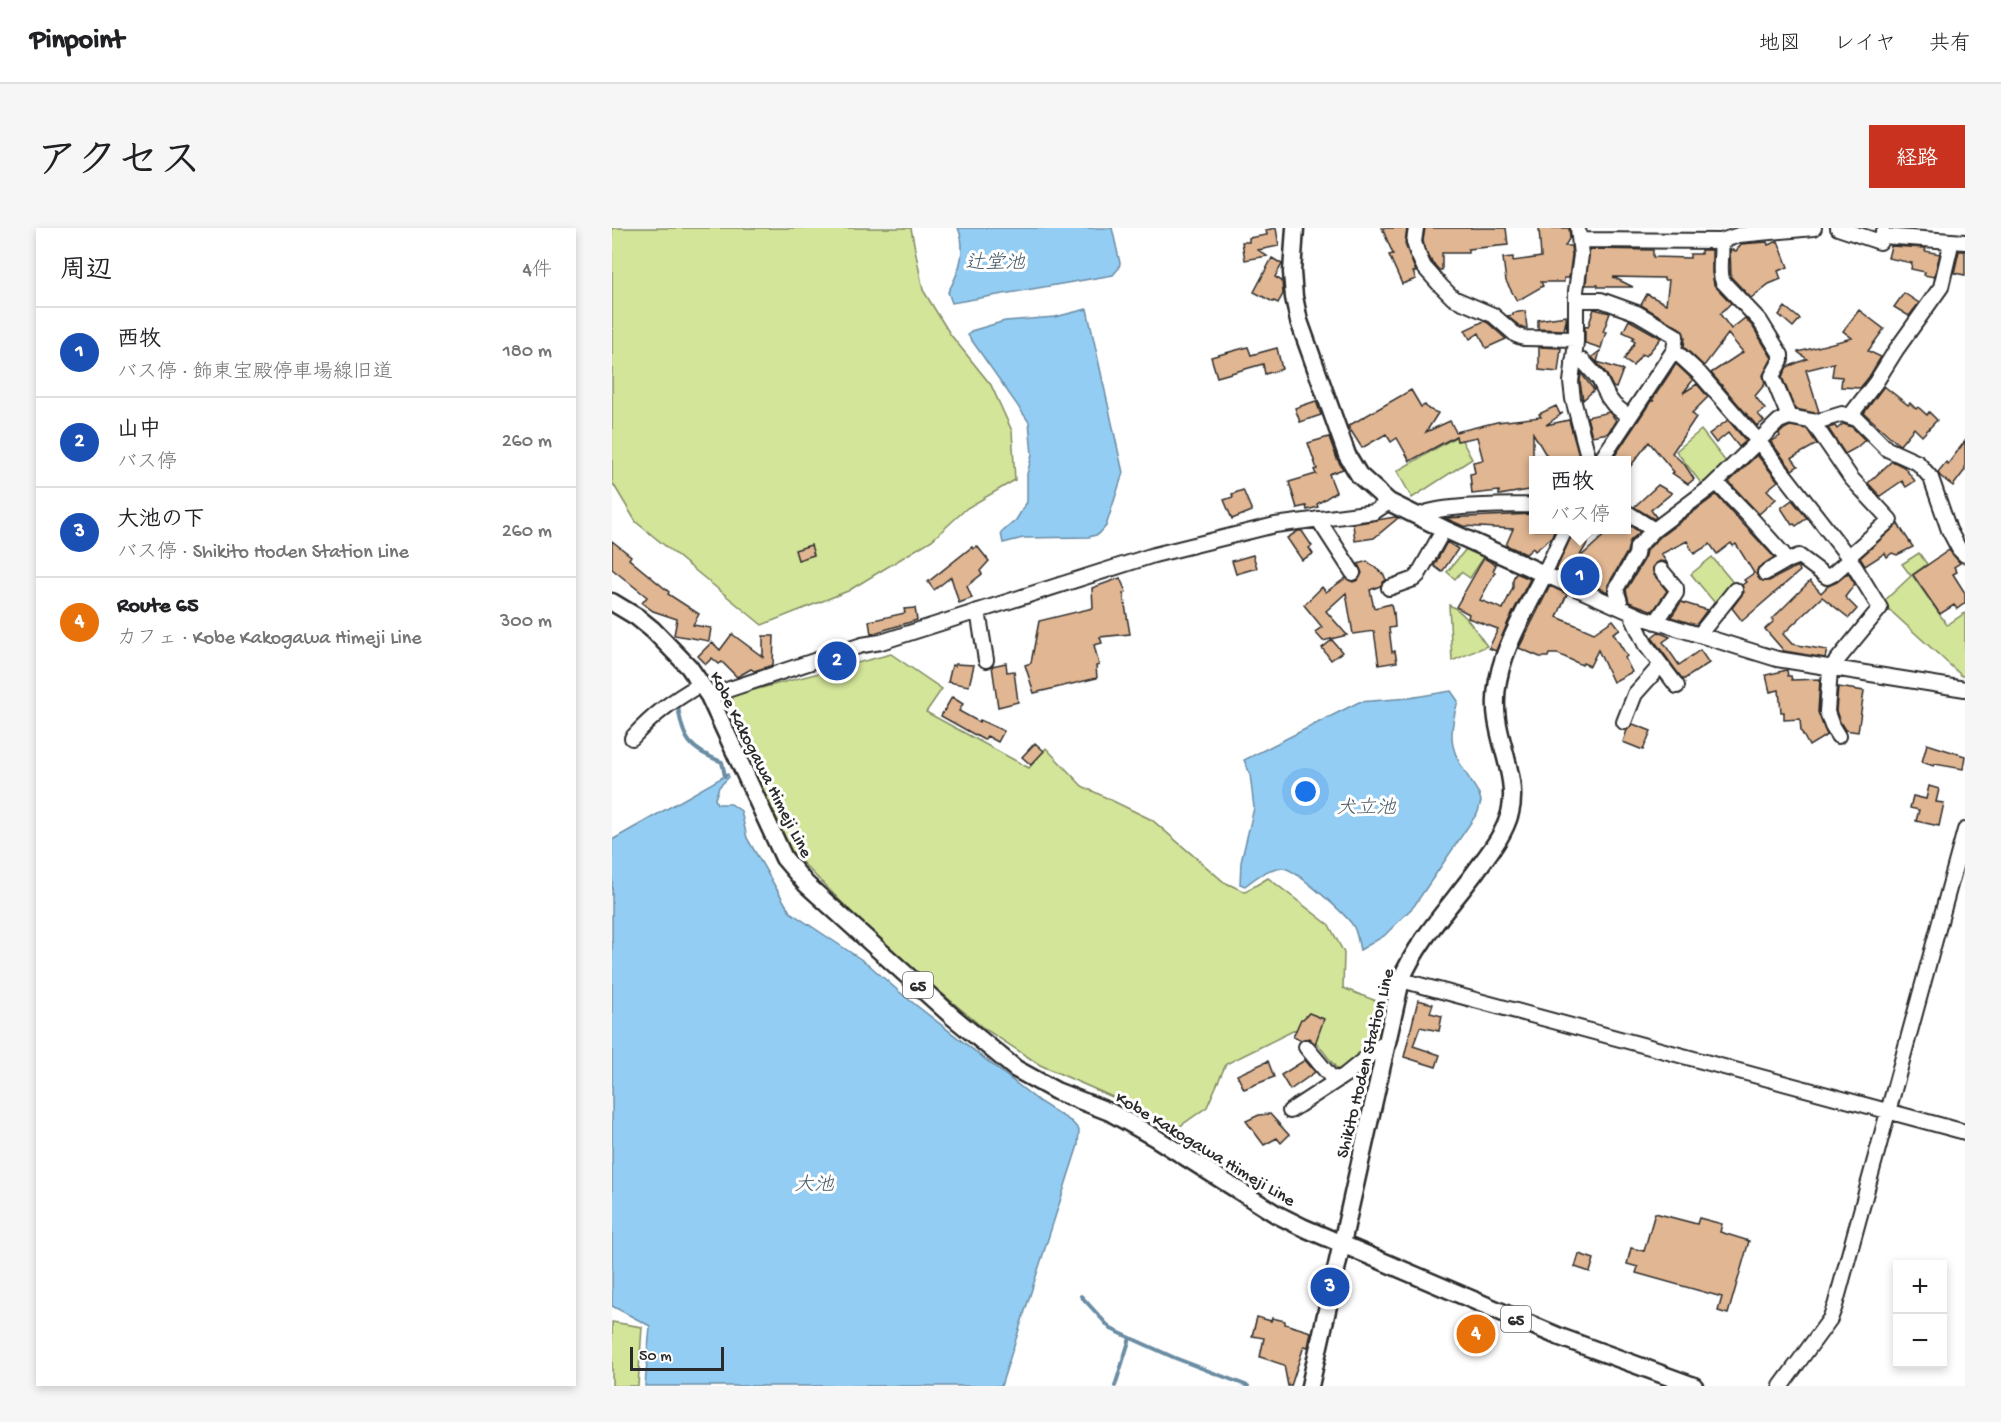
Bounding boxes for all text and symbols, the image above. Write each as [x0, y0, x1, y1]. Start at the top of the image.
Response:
text: Pinpoint [30, 25, 124, 58]
text: 地図 [1759, 33, 1801, 58]
text: レイヤ [1834, 33, 1896, 58]
text: 共有 [1929, 33, 1971, 58]
button: 経路 [1869, 125, 1965, 188]
text: アクセス [36, 140, 201, 189]
water label: 辻堂池 [965, 251, 1026, 276]
text: 周辺 [60, 257, 112, 288]
text: 4件 [523, 260, 552, 283]
text: 西牧 [117, 328, 161, 354]
text: 1 [75, 341, 84, 364]
text: 180 m [503, 341, 552, 364]
text: バス停 · 飾東宝殿停車場線旧道 [117, 362, 393, 385]
text: 山中 [117, 418, 161, 444]
text: 2 [75, 431, 84, 454]
text: 260 m [502, 431, 552, 454]
text: バス停 [117, 452, 177, 475]
popup [1529, 456, 1631, 534]
text: 西牧 [1550, 471, 1594, 497]
text: バス停 [1550, 505, 1610, 528]
text: 大池の下 [117, 508, 205, 534]
text: 3 [74, 521, 85, 544]
text: 260 m [502, 521, 552, 544]
text: バス停 · Shikito Hoden Station Line [117, 542, 409, 565]
pin: 1 [1560, 554, 1600, 598]
text: Route 65 [117, 594, 199, 620]
text: 4 [75, 611, 84, 634]
text: 300 m [500, 611, 552, 634]
text: カフェ · Kobe Kakogawa Himeji Line [117, 628, 422, 651]
pin: 2 [818, 638, 856, 684]
street label: Kobe Kakogawa Himeji Line [704, 669, 816, 862]
your location [1291, 777, 1320, 806]
water label: 犬立池 [1336, 797, 1397, 821]
street label: Shikito Hoden Station Line [1333, 966, 1400, 1161]
road number: 65 [903, 972, 933, 998]
street label: Kobe Kakogawa Himeji Line [1111, 1088, 1299, 1213]
water label: 大池 [794, 1174, 835, 1198]
map controls [1893, 1260, 1947, 1368]
button: + [1893, 1260, 1947, 1314]
pin: 3 [1310, 1264, 1350, 1310]
road number: 65 [1501, 1306, 1531, 1332]
pin: 4 [1456, 1312, 1496, 1356]
button: − [1893, 1314, 1947, 1368]
scale bar [630, 1344, 724, 1372]
text: 50 m [639, 1348, 672, 1367]

